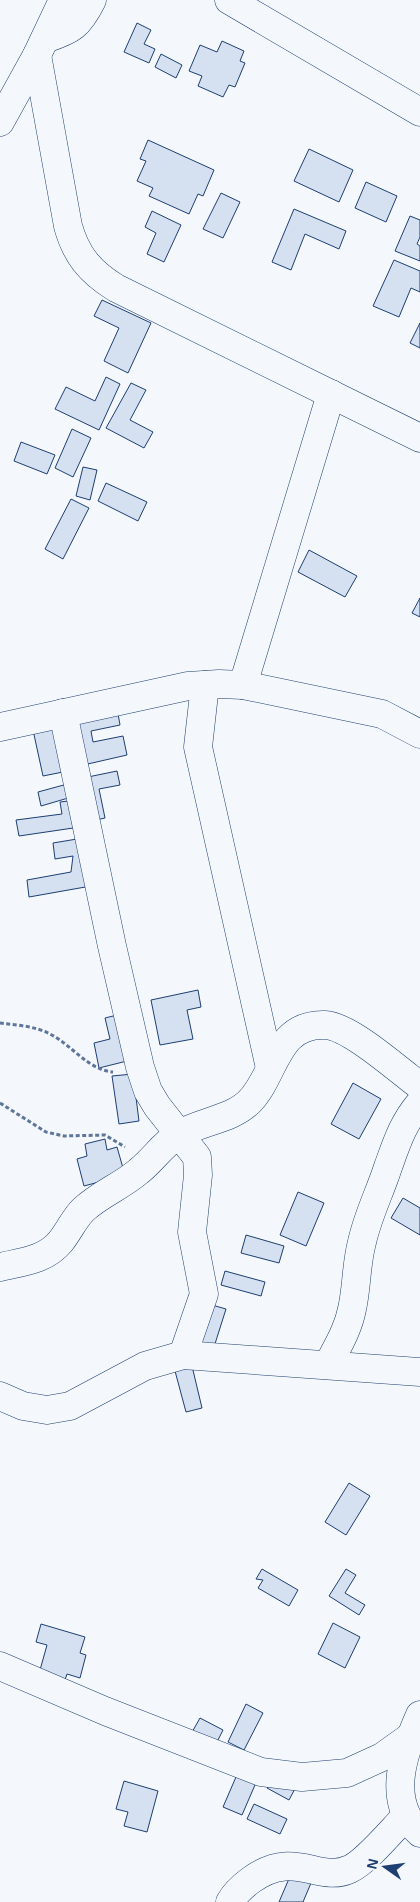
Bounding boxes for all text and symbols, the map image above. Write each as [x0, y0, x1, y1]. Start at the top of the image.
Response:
north arrow [360, 1842, 410, 1892]
text: N [363, 1857, 381, 1871]

